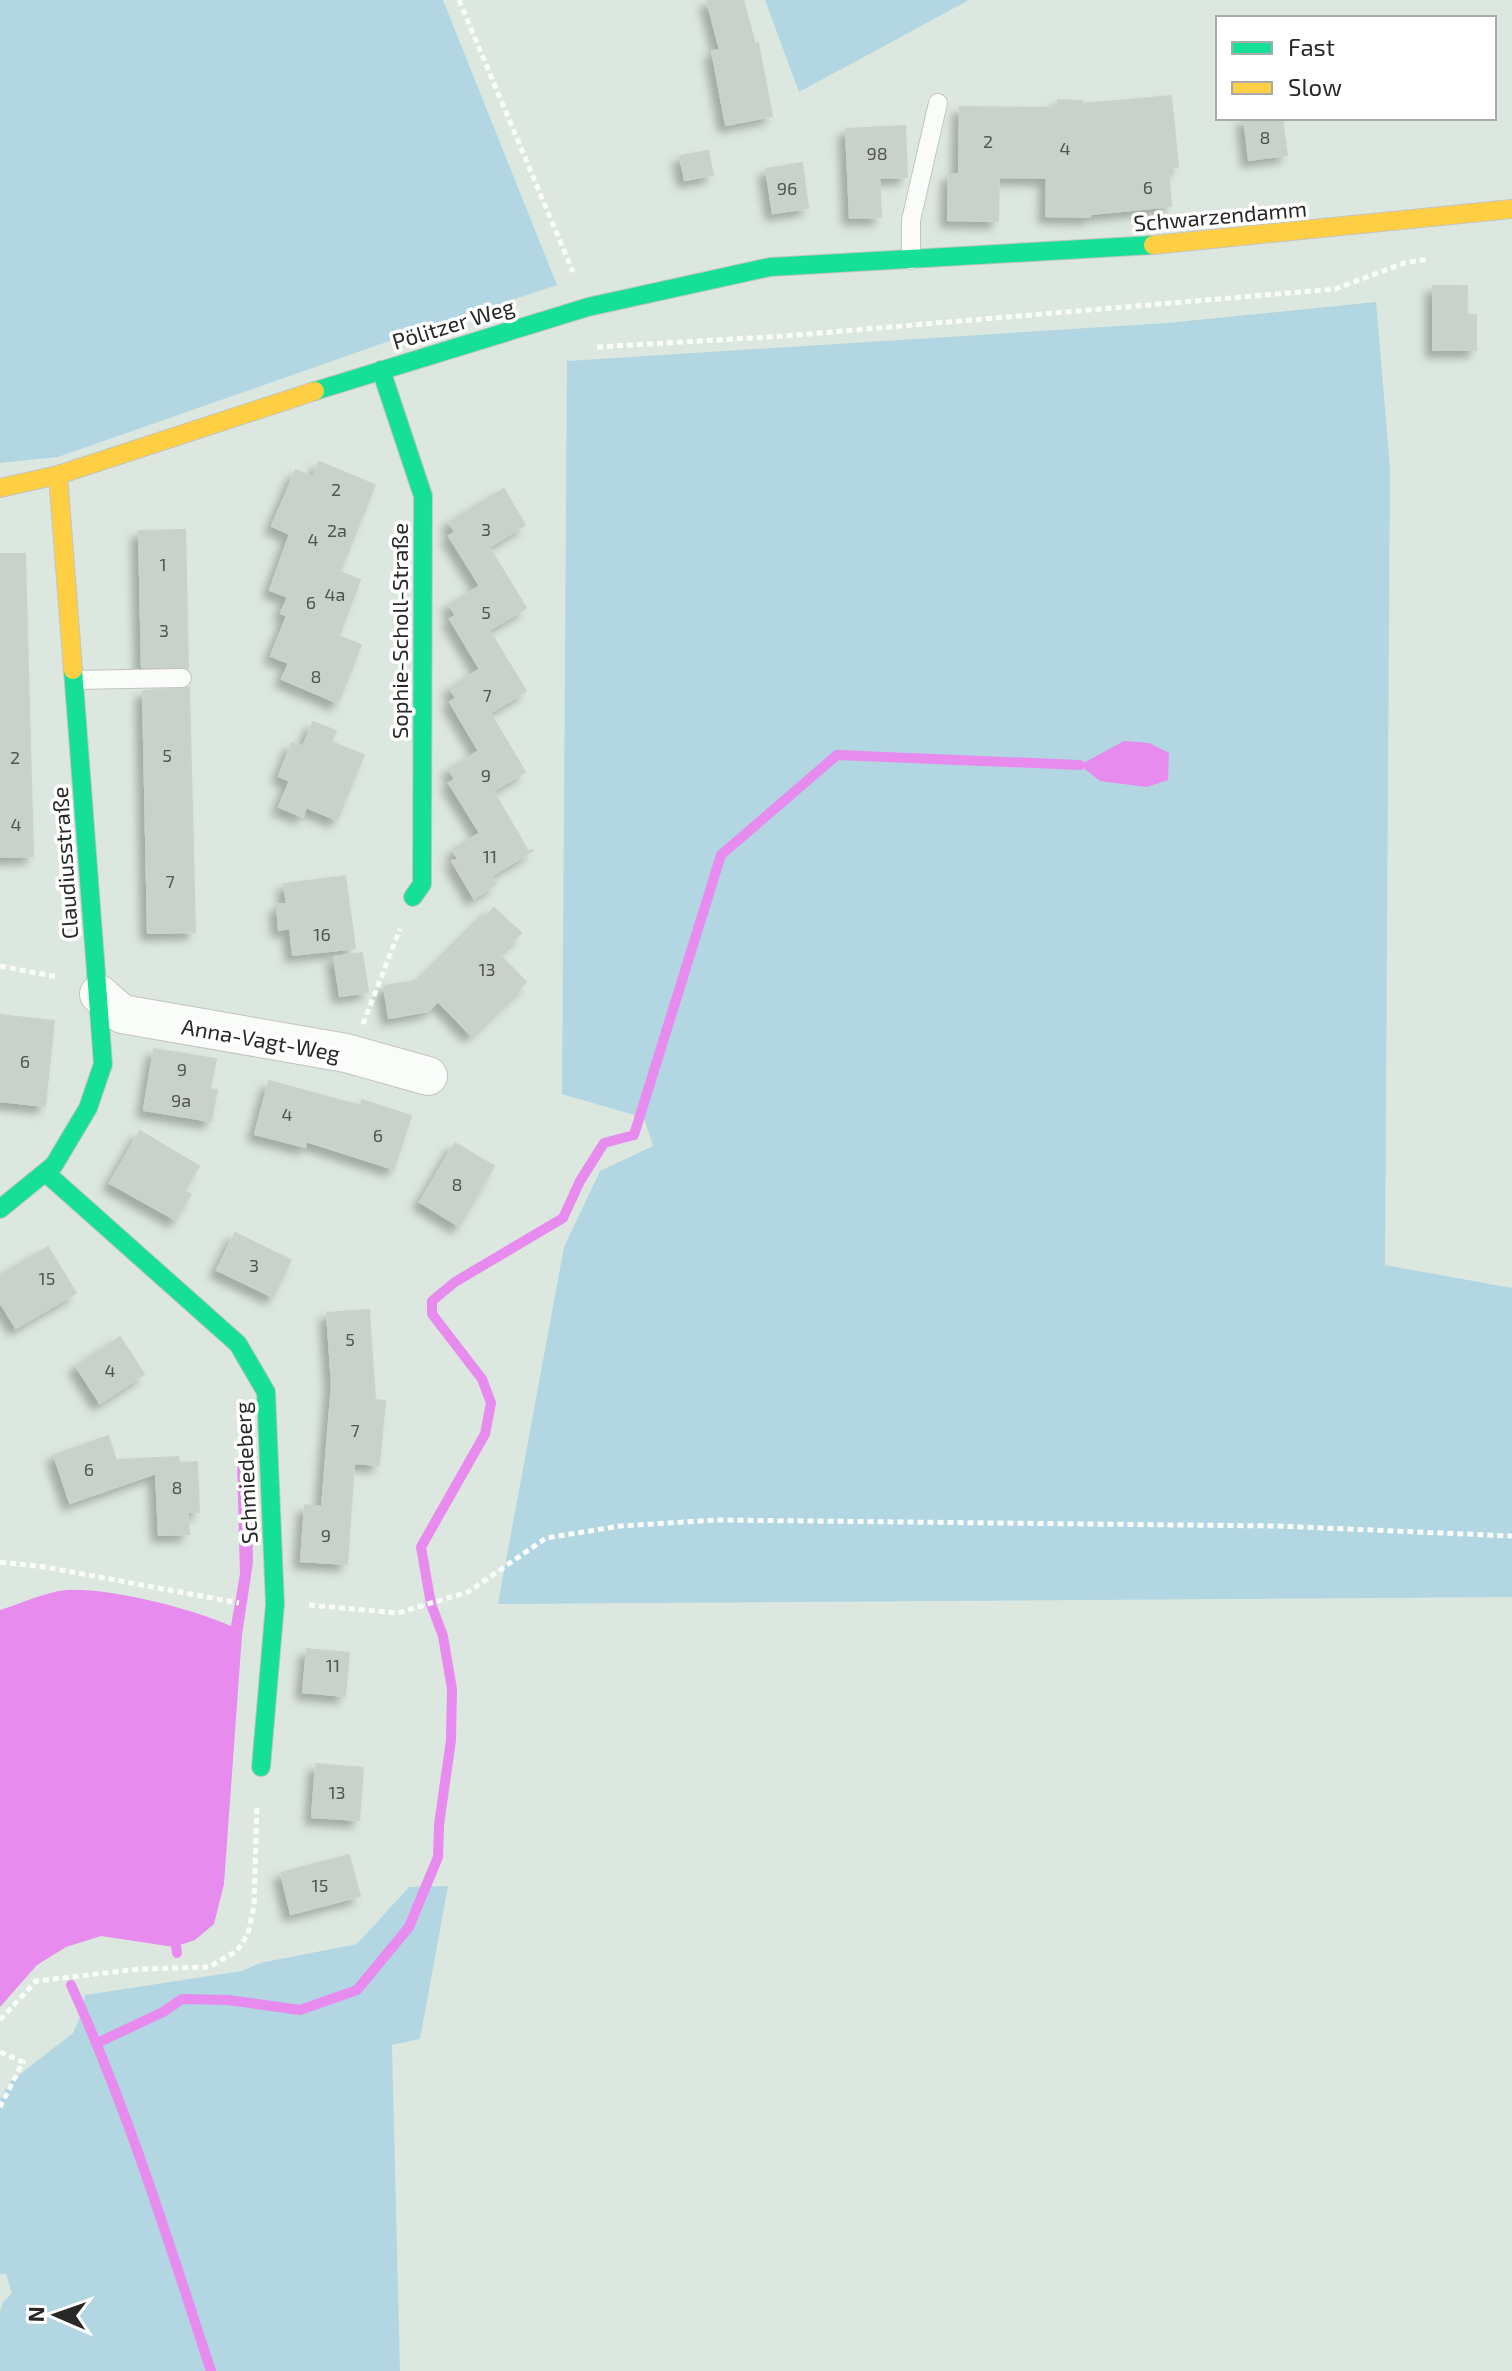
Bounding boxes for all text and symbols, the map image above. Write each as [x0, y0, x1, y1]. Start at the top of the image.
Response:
legend [1216, 16, 1496, 120]
text: Fast [1288, 32, 1335, 61]
text: Slow [1288, 72, 1342, 101]
house number: 8 [1260, 126, 1270, 148]
house number: 2 [983, 130, 993, 152]
house number: 4 [1059, 137, 1071, 159]
house number: 98 [866, 142, 888, 164]
house number: 6 [1143, 176, 1153, 198]
house number: 96 [777, 177, 797, 199]
street label: Schwarzendamm [1132, 194, 1308, 236]
street label: Pölitzer Weg [389, 292, 517, 354]
house number: 2 [331, 478, 341, 500]
house number: 3 [481, 518, 491, 540]
house number: 2a [327, 519, 347, 541]
street label: Sophie-Scholl-Straße [386, 523, 412, 739]
house number: 4 [307, 528, 319, 550]
house number: 1 [159, 553, 167, 575]
house number: 4a [325, 583, 345, 605]
house number: 6 [306, 591, 316, 613]
house number: 5 [481, 601, 491, 623]
house number: 3 [159, 619, 169, 641]
house number: 8 [311, 665, 321, 687]
house number: 7 [482, 684, 492, 706]
house number: 5 [162, 744, 172, 766]
house number: 2 [10, 746, 20, 768]
house number: 9 [481, 764, 491, 786]
street label: Claudiusstraße [46, 786, 82, 940]
house number: 4 [10, 813, 22, 835]
house number: 11 [483, 845, 497, 867]
house number: 7 [165, 870, 175, 892]
house number: 16 [313, 923, 331, 945]
house number: 13 [478, 958, 496, 980]
street label: Anna-Vagt-Weg [180, 1012, 342, 1066]
house number: 6 [20, 1050, 30, 1072]
house number: 9 [177, 1058, 187, 1080]
house number: 9a [171, 1089, 191, 1111]
house number: 4 [281, 1103, 293, 1125]
house number: 6 [373, 1124, 383, 1146]
house number: 8 [452, 1173, 462, 1195]
house number: 3 [249, 1254, 259, 1276]
house number: 15 [39, 1267, 55, 1289]
house number: 5 [345, 1328, 355, 1350]
house number: 4 [104, 1359, 116, 1381]
street label: Schmiedeberg [228, 1401, 262, 1545]
house number: 7 [350, 1419, 360, 1441]
house number: 6 [84, 1458, 94, 1480]
house number: 8 [172, 1476, 182, 1498]
house number: 9 [321, 1524, 331, 1546]
house number: 11 [326, 1654, 340, 1676]
house number: 13 [328, 1781, 346, 1803]
house number: 15 [312, 1874, 328, 1896]
north arrow [16, 2275, 96, 2355]
text: N [22, 2306, 48, 2323]

